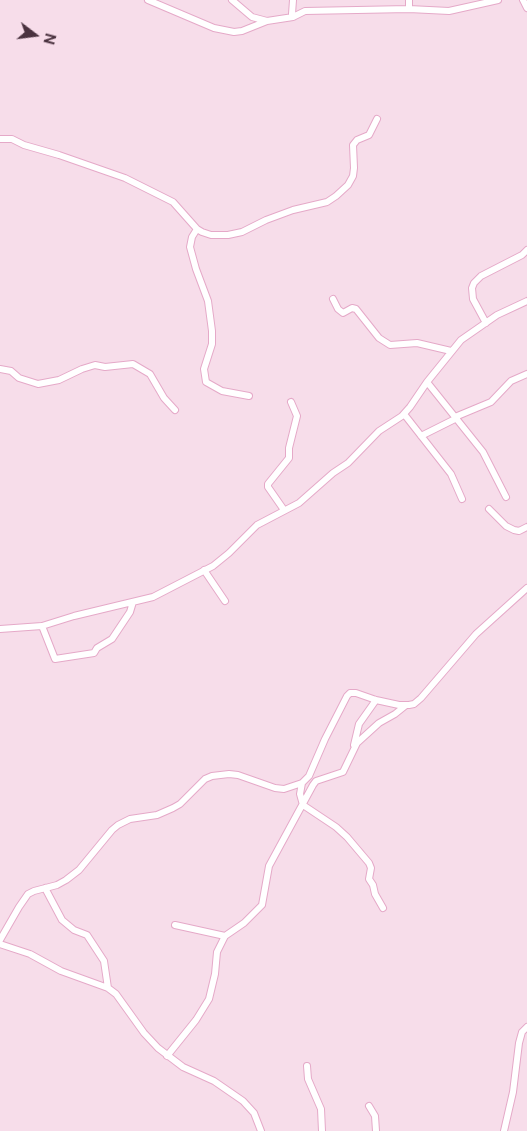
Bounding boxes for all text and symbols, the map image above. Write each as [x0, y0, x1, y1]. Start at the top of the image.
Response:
north arrow [10, 10, 60, 60]
text: N [40, 32, 59, 46]

